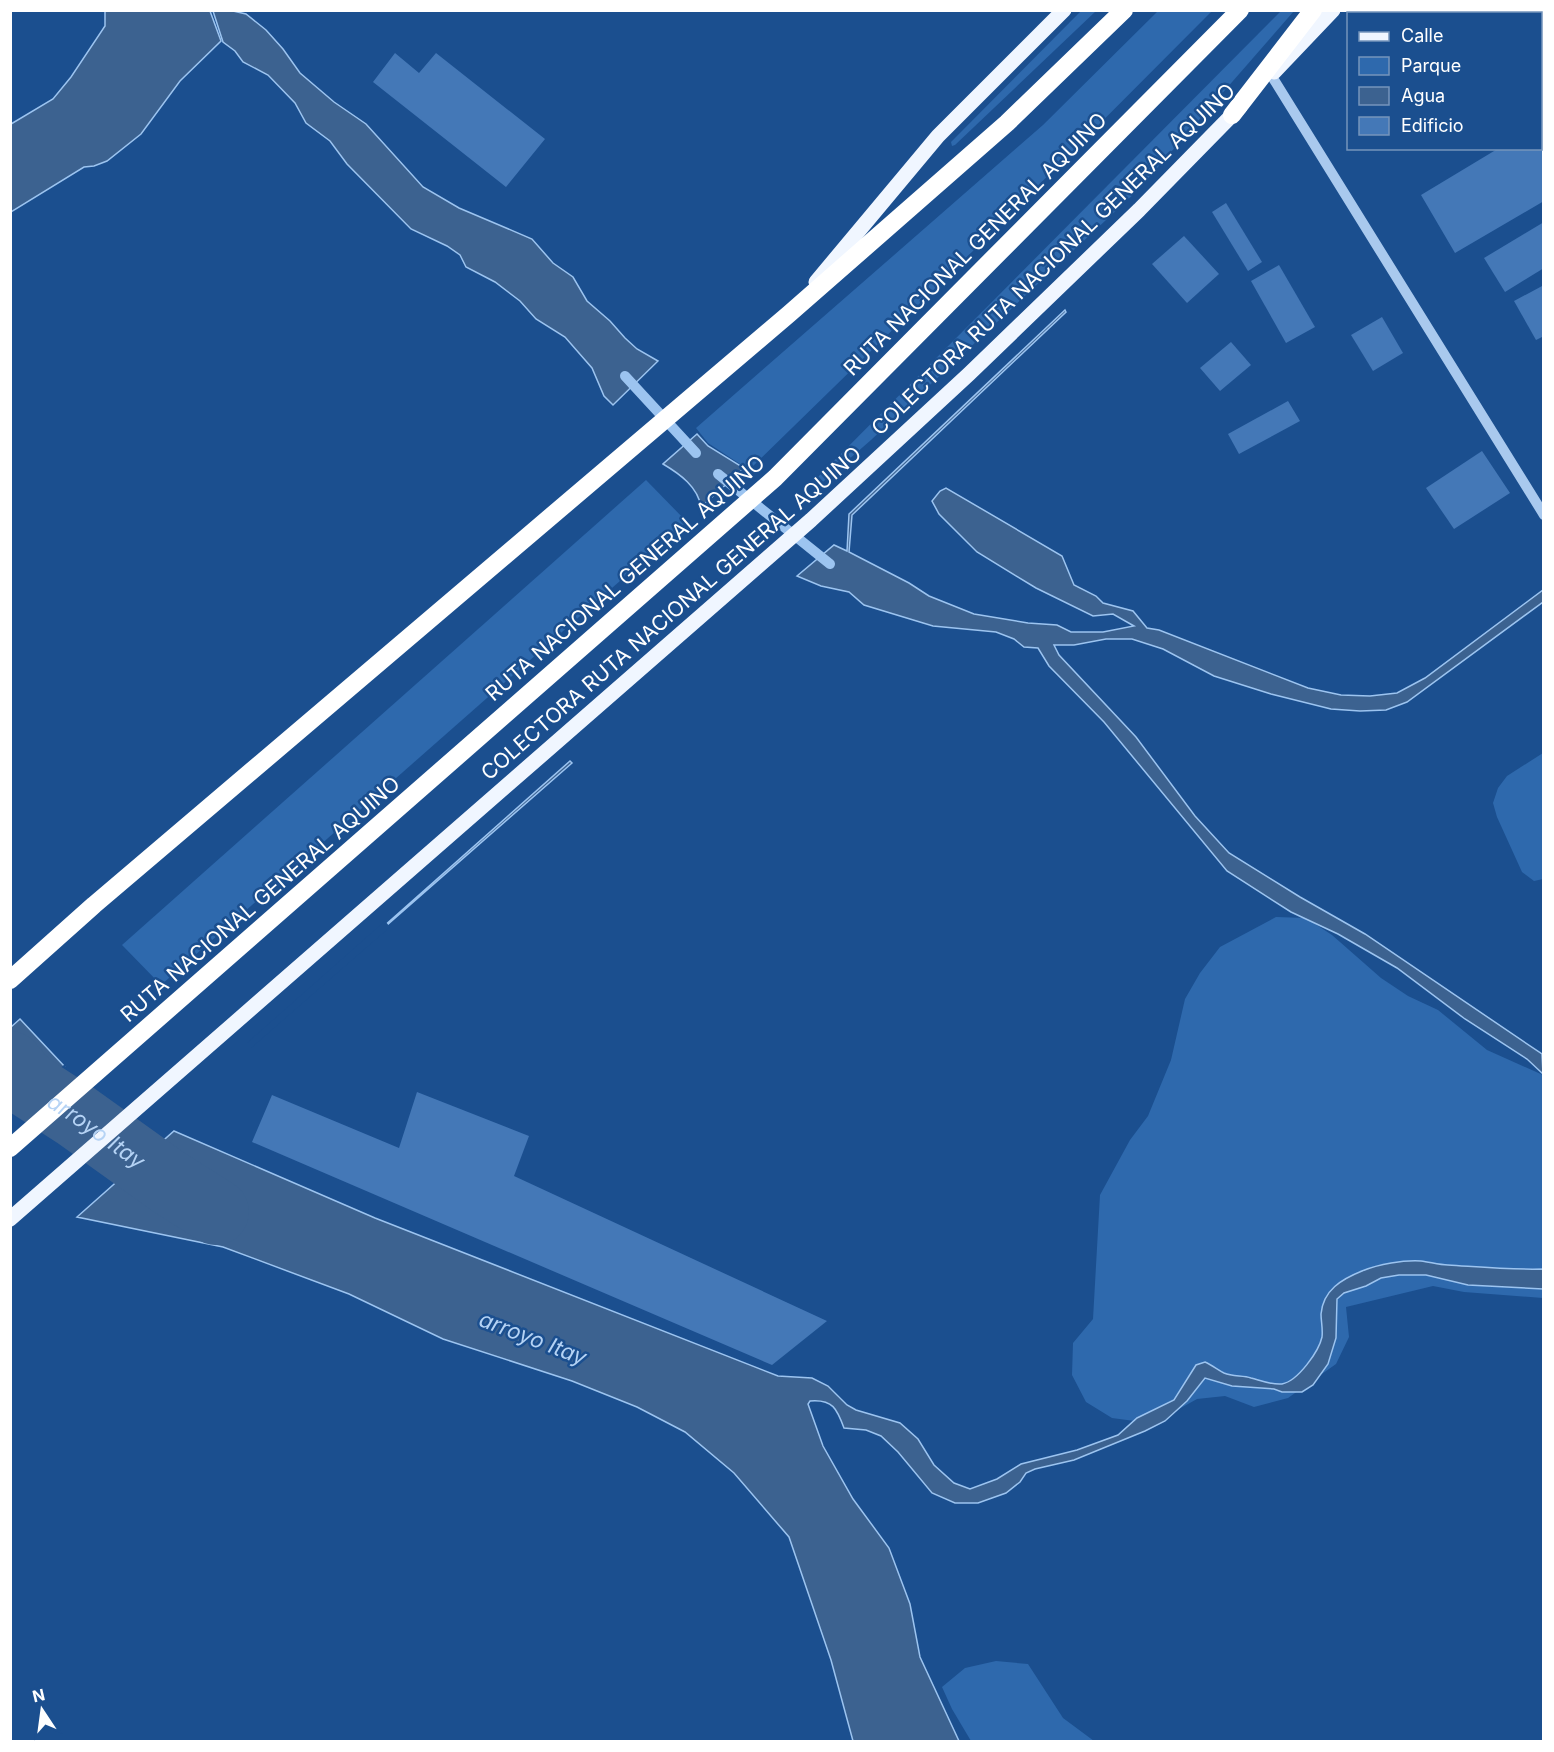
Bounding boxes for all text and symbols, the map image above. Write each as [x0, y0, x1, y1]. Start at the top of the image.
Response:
legend [1347, 12, 1542, 150]
text: Calle [1401, 25, 1443, 46]
text: Parque [1401, 55, 1461, 76]
street label: COLECTORA RUTA NACIONAL GENERAL AQUINO [866, 78, 1240, 440]
text: Agua [1401, 85, 1445, 106]
street label: RUTA NACIONAL GENERAL AQUINO [838, 107, 1112, 381]
text: Edificio [1401, 115, 1464, 136]
street label: COLECTORA RUTA NACIONAL GENERAL AQUINO [476, 441, 866, 785]
street label: RUTA NACIONAL GENERAL AQUINO [480, 450, 770, 706]
street label: RUTA NACIONAL GENERAL AQUINO [115, 771, 405, 1027]
water label: arroyo Itay [43, 1088, 151, 1174]
water label: arroyo Itay [476, 1306, 591, 1371]
north arrow [12, 1680, 72, 1740]
text: N [30, 1684, 47, 1707]

